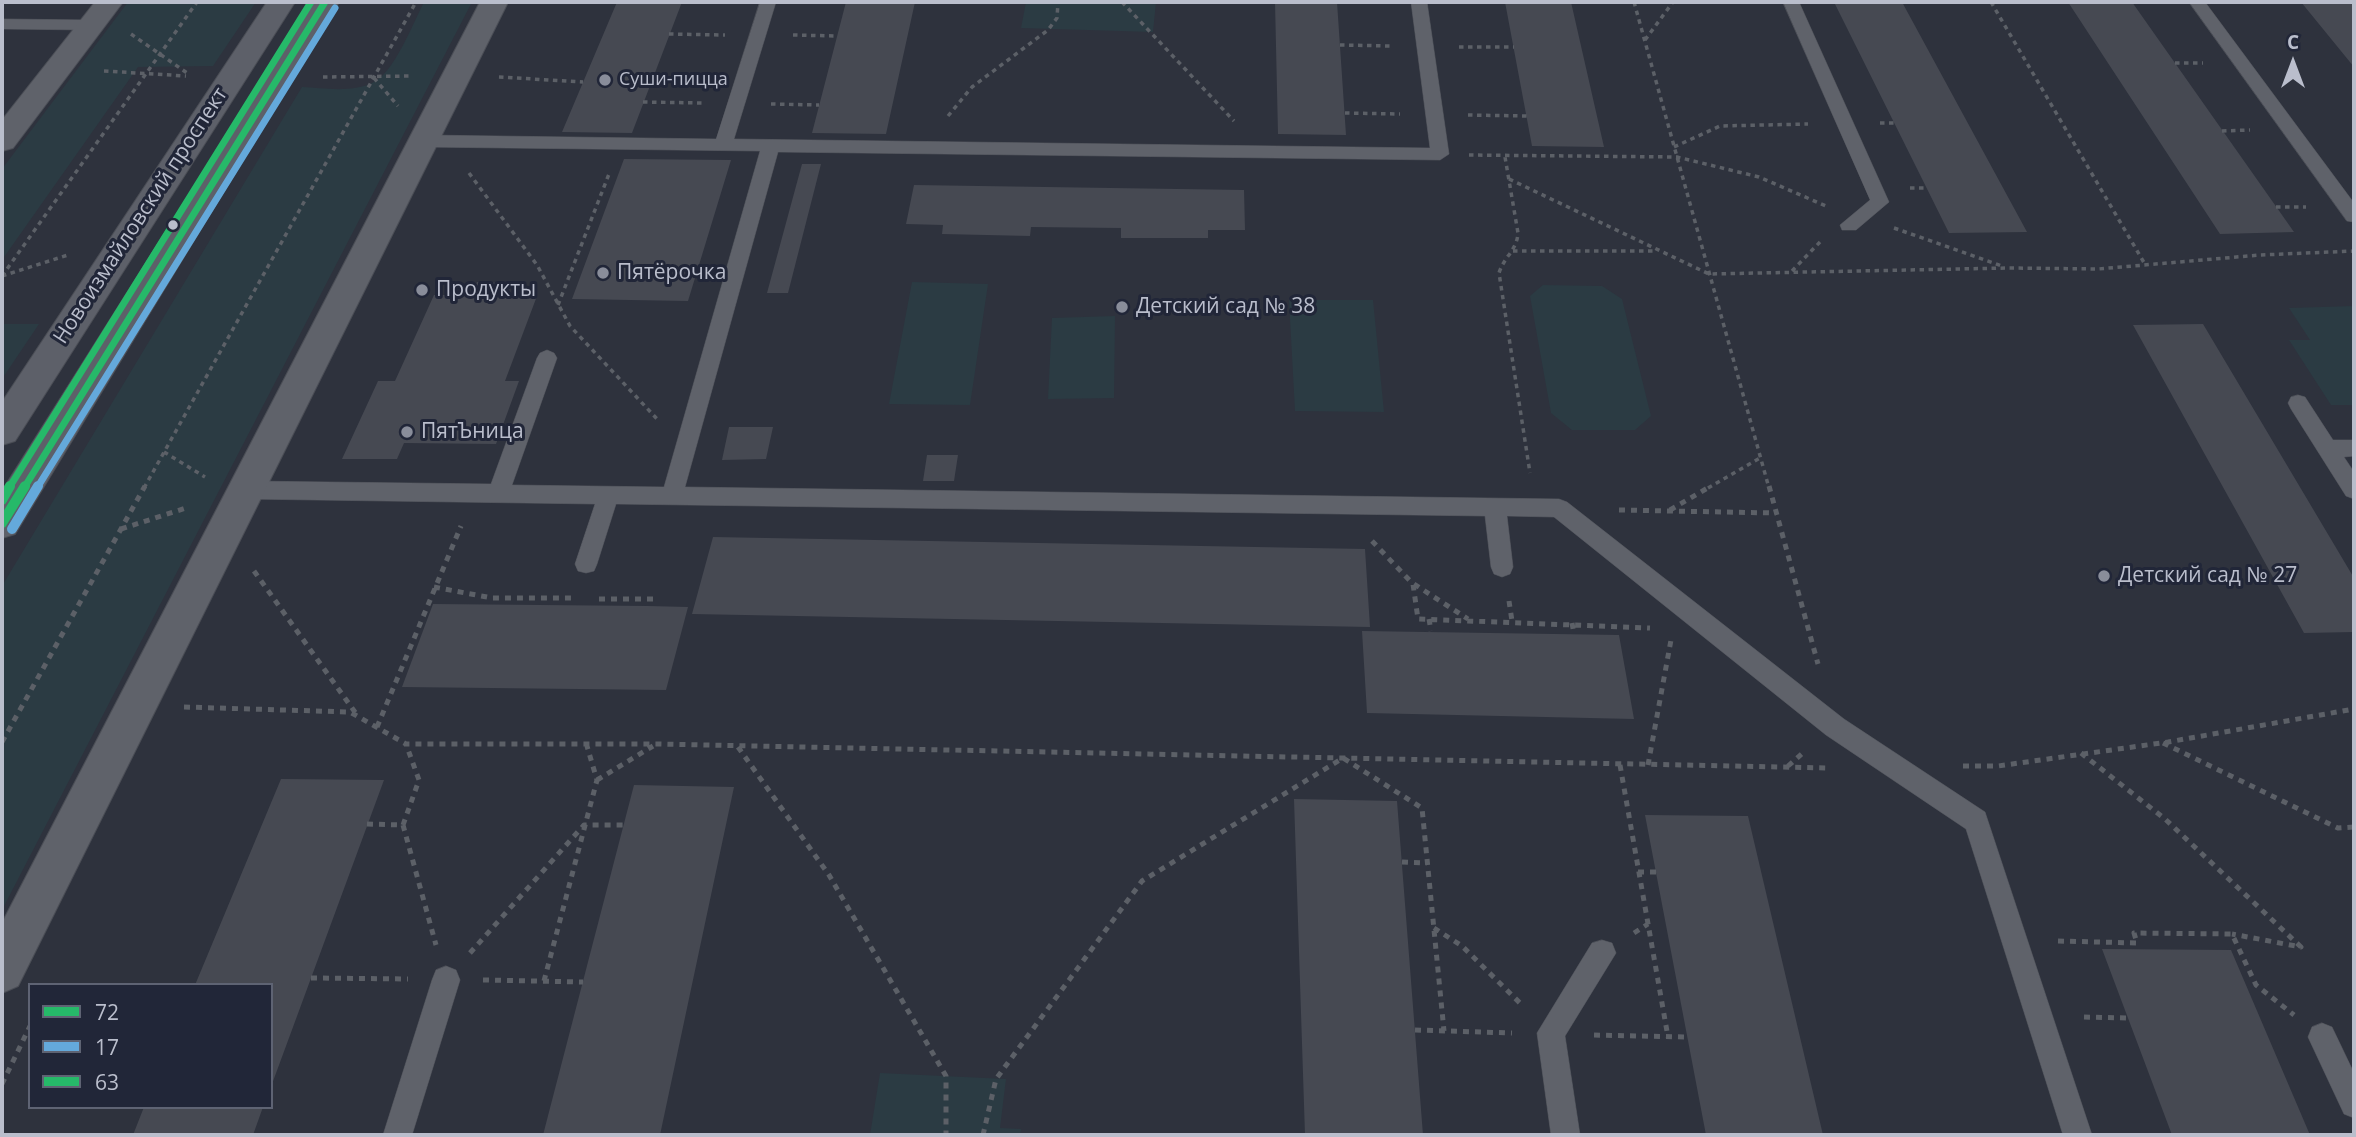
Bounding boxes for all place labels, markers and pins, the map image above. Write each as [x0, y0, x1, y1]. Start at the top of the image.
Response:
place label: Суши-пицца [619, 69, 728, 91]
marker: Суши-пицца [597, 72, 613, 88]
unlabelled marker [166, 218, 180, 232]
place label: Пятёрочка [617, 260, 726, 286]
marker: Пятёрочка [595, 265, 611, 281]
place label: Продукты [436, 277, 536, 303]
marker: Продукты [414, 282, 430, 298]
place label: Детский сад № 38 [1136, 294, 1315, 320]
marker: Детский сад № 38 [1114, 299, 1130, 315]
place label: ПятЪница [421, 419, 524, 445]
marker: ПятЪница [399, 424, 415, 440]
place label: Детский сад № 27 [2118, 563, 2297, 589]
marker: Детский сад № 27 [2096, 568, 2112, 584]

